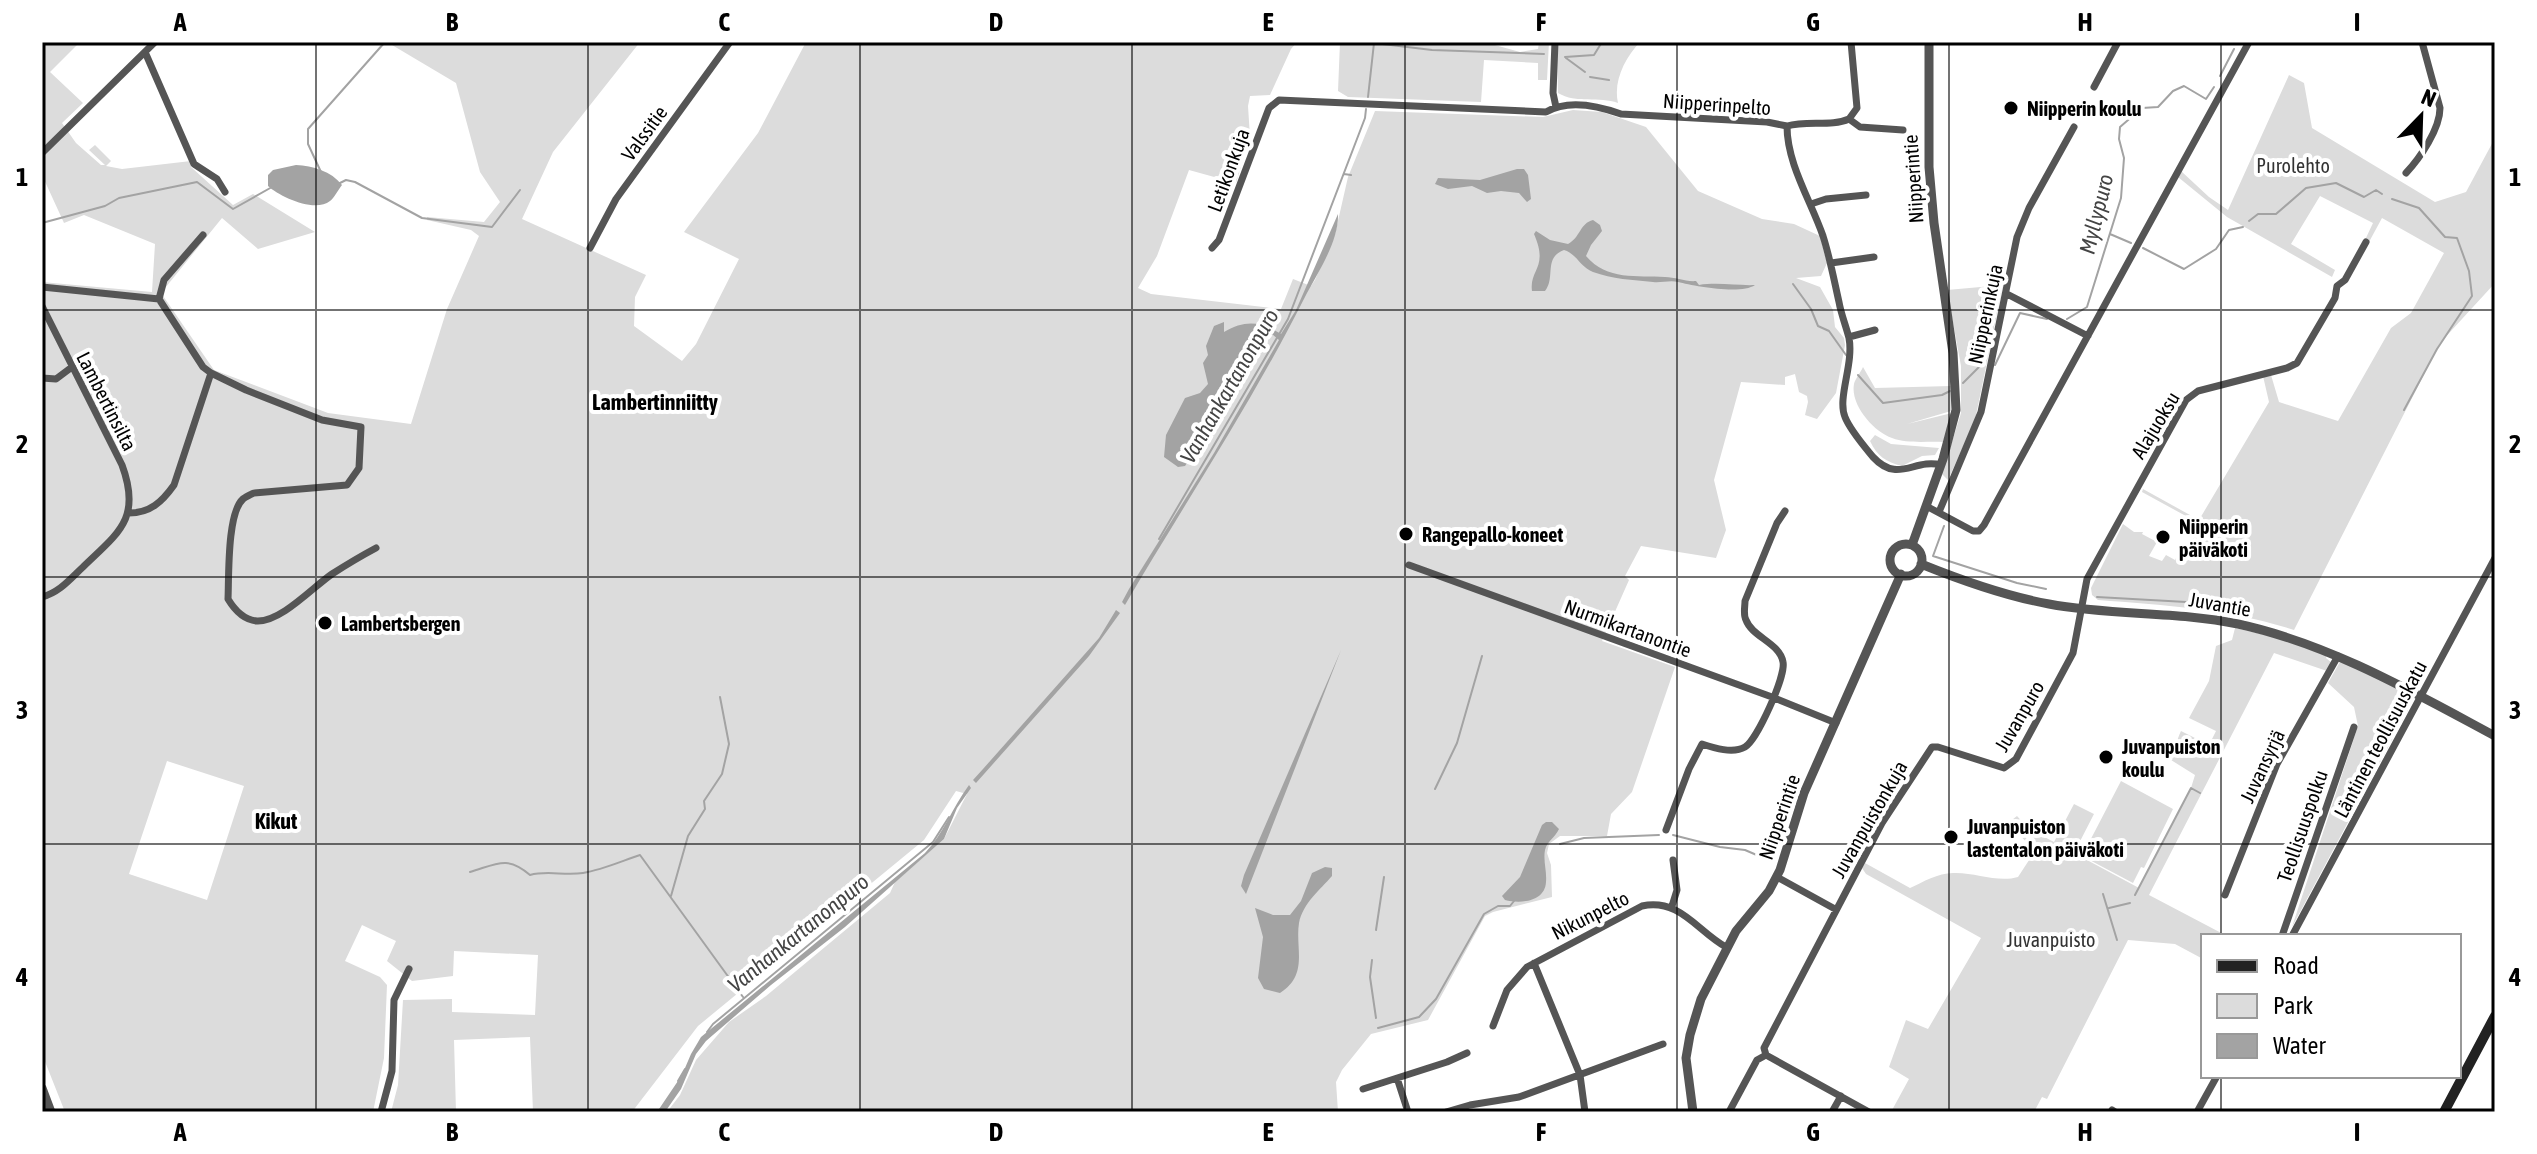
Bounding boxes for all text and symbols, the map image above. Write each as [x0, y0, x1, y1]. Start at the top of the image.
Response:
text: A [173, 7, 187, 37]
text: B [446, 7, 459, 37]
text: C [718, 7, 730, 37]
text: D [989, 7, 1003, 37]
text: E [1262, 7, 1274, 37]
text: F [1536, 7, 1547, 37]
text: G [1806, 7, 1820, 37]
text: H [2077, 7, 2093, 37]
text: I [2354, 7, 2360, 37]
north arrow [2381, 76, 2461, 156]
text: N [2418, 83, 2440, 112]
street label: Niipperinpelto [1662, 89, 1772, 119]
place label: Niipperin koulu [2027, 97, 2142, 120]
marker: Niipperin koulu [2002, 99, 2020, 117]
street label: Valssitie [616, 101, 672, 165]
street label: Letikonkuja [1202, 125, 1254, 215]
street label: Niipperintie [1898, 134, 1928, 224]
park label: Purolehto [2256, 154, 2330, 177]
text: 1 [16, 162, 28, 192]
text: 1 [2509, 162, 2521, 192]
water label: Myllypuro [2074, 171, 2118, 257]
street label: Niipperinkuja [1963, 262, 2007, 366]
water label: Vanhankartanonpuro [1174, 304, 1284, 468]
street label: Lambertinsilta [72, 348, 142, 454]
street label: Alajuoksu [2126, 388, 2184, 462]
district label: Lambertinniitty [592, 389, 718, 415]
text: 2 [16, 429, 28, 459]
text: 2 [2509, 429, 2521, 459]
place label: Niipperin päiväkoti [2179, 515, 2248, 561]
place label: Rangepallo-koneet [1422, 523, 1563, 546]
marker: Rangepallo-koneet [1397, 525, 1415, 543]
marker: Niipperin päiväkoti [2154, 528, 2172, 546]
street label: Juvantie [2187, 587, 2253, 621]
street label: Nurmikartanontie [1561, 594, 1695, 662]
place label: Lambertsbergen [341, 612, 460, 635]
marker: Lambertsbergen [316, 614, 334, 632]
street label: Läntinen teollisuuskatu [2329, 657, 2431, 821]
street label: Juvanpuro [1990, 677, 2048, 755]
text: 3 [16, 695, 28, 725]
text: 3 [2509, 695, 2521, 725]
street label: Juvansyrjä [2235, 726, 2289, 806]
place label: Juvanpuiston koulu [2121, 735, 2221, 781]
marker: Juvanpuiston koulu [2097, 748, 2115, 766]
street label: Juvanpuistonkuja [1826, 757, 1912, 881]
street label: Teollisuuspolku [2272, 767, 2332, 885]
street label: Niipperintie [1754, 771, 1804, 863]
district label: Kikut [255, 808, 298, 834]
place label: Juvanpuiston lastentalon päiväkoti [1966, 815, 2124, 861]
marker: Juvanpuiston lastentalon päiväkoti [1942, 828, 1960, 846]
water label: Vanhankartanonpuro [722, 868, 874, 998]
street label: Nikunpelto [1548, 886, 1632, 944]
park label: Juvanpuisto [2007, 928, 2095, 951]
legend [2201, 934, 2461, 1078]
text: Road [2273, 952, 2319, 979]
text: 4 [15, 962, 28, 992]
text: 4 [2508, 962, 2521, 992]
text: Park [2273, 992, 2314, 1019]
text: Water [2273, 1032, 2326, 1059]
text: A [173, 1117, 187, 1147]
text: B [446, 1117, 459, 1147]
text: C [718, 1117, 730, 1147]
text: D [989, 1117, 1003, 1147]
text: E [1262, 1117, 1274, 1147]
text: F [1536, 1117, 1547, 1147]
text: G [1806, 1117, 1820, 1147]
text: H [2077, 1117, 2093, 1147]
text: I [2354, 1117, 2360, 1147]

